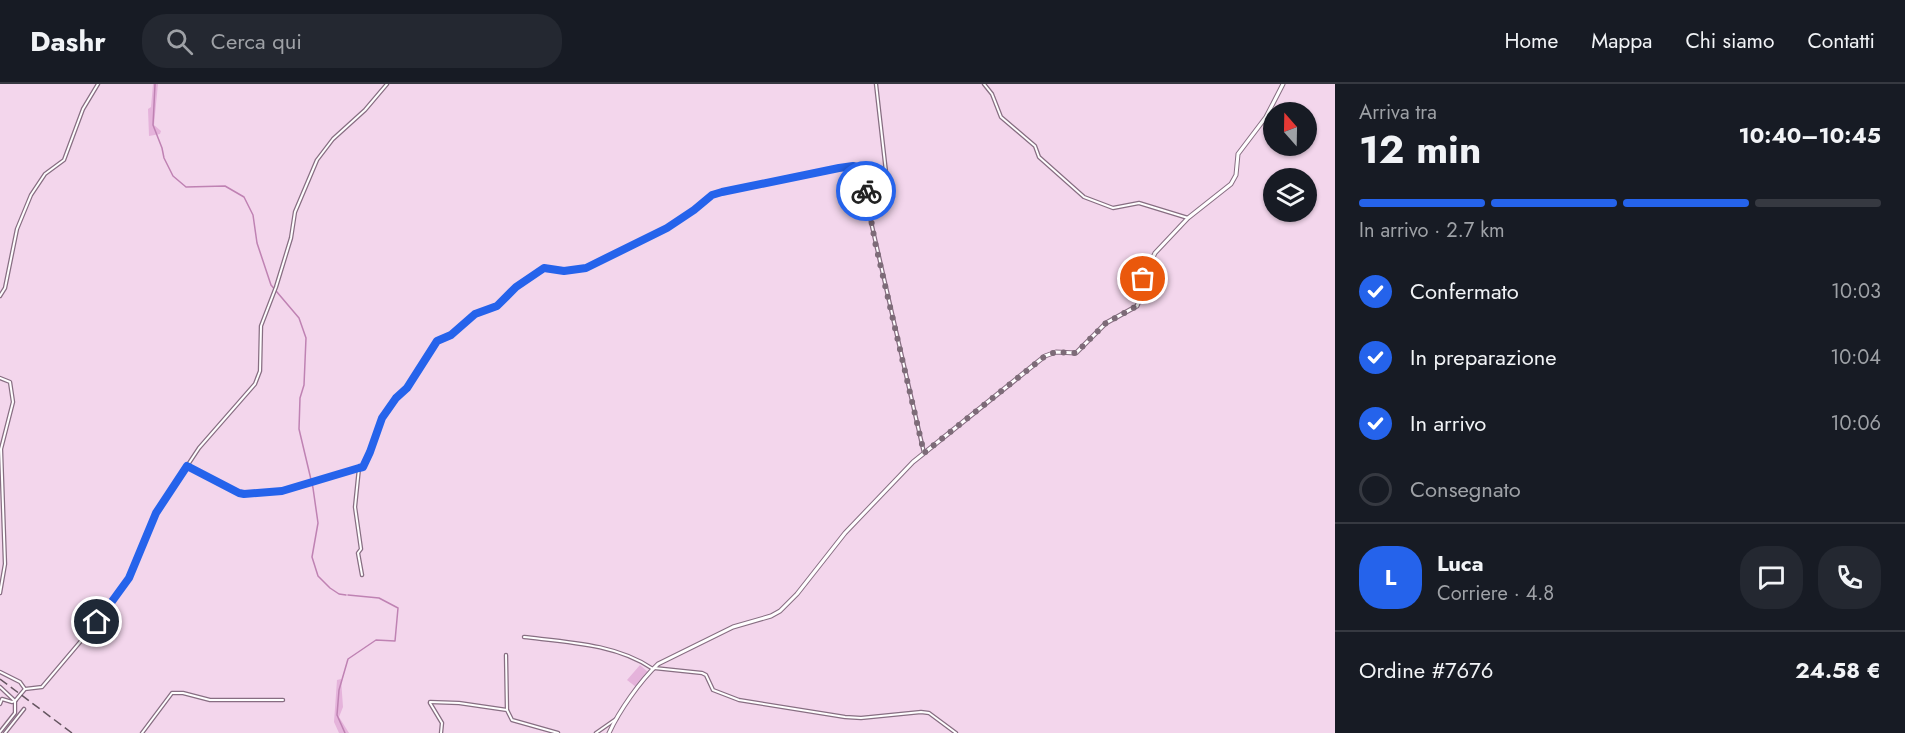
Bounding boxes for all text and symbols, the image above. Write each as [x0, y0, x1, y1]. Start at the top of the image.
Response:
search box [142, 14, 562, 68]
text: Dashr [30, 21, 106, 62]
icon: search [163, 25, 196, 58]
text: Cerca qui [211, 25, 302, 57]
text: Home [1505, 26, 1558, 56]
text: Mappa [1591, 26, 1652, 56]
text: Chi siamo [1685, 26, 1774, 56]
text: Contatti [1807, 26, 1875, 56]
text: Arriva tra [1359, 98, 1437, 127]
north arrow [1263, 102, 1317, 156]
map controls [1263, 102, 1317, 222]
text: 10:40–10:45 [1739, 119, 1881, 151]
text: 12 min [1359, 121, 1481, 178]
courier [836, 161, 896, 221]
button: layers [1263, 168, 1317, 222]
icon: bike [850, 175, 883, 208]
text: In arrivo · 2.7 km [1359, 216, 1505, 245]
pin [1117, 253, 1168, 304]
icon: bag [1126, 262, 1159, 295]
icon: check [1359, 275, 1392, 308]
text: Confermato [1410, 275, 1519, 307]
text: 10:03 [1831, 277, 1881, 306]
icon: check [1359, 341, 1392, 374]
text: In preparazione [1410, 341, 1557, 373]
text: 10:04 [1830, 343, 1881, 372]
icon: check [1359, 407, 1392, 440]
text: In arrivo [1410, 407, 1486, 439]
text: 10:06 [1830, 409, 1881, 438]
text: Consegnato [1410, 473, 1521, 505]
button: chat [1740, 546, 1803, 609]
button: phone [1818, 546, 1881, 609]
text: Luca [1437, 547, 1484, 579]
text: L [1385, 561, 1396, 593]
text: Corriere · 4.8 [1437, 579, 1554, 608]
pin [71, 596, 122, 647]
icon: home [80, 605, 113, 638]
text: Ordine #7676 [1359, 654, 1493, 686]
text: 24.58 € [1795, 654, 1881, 686]

